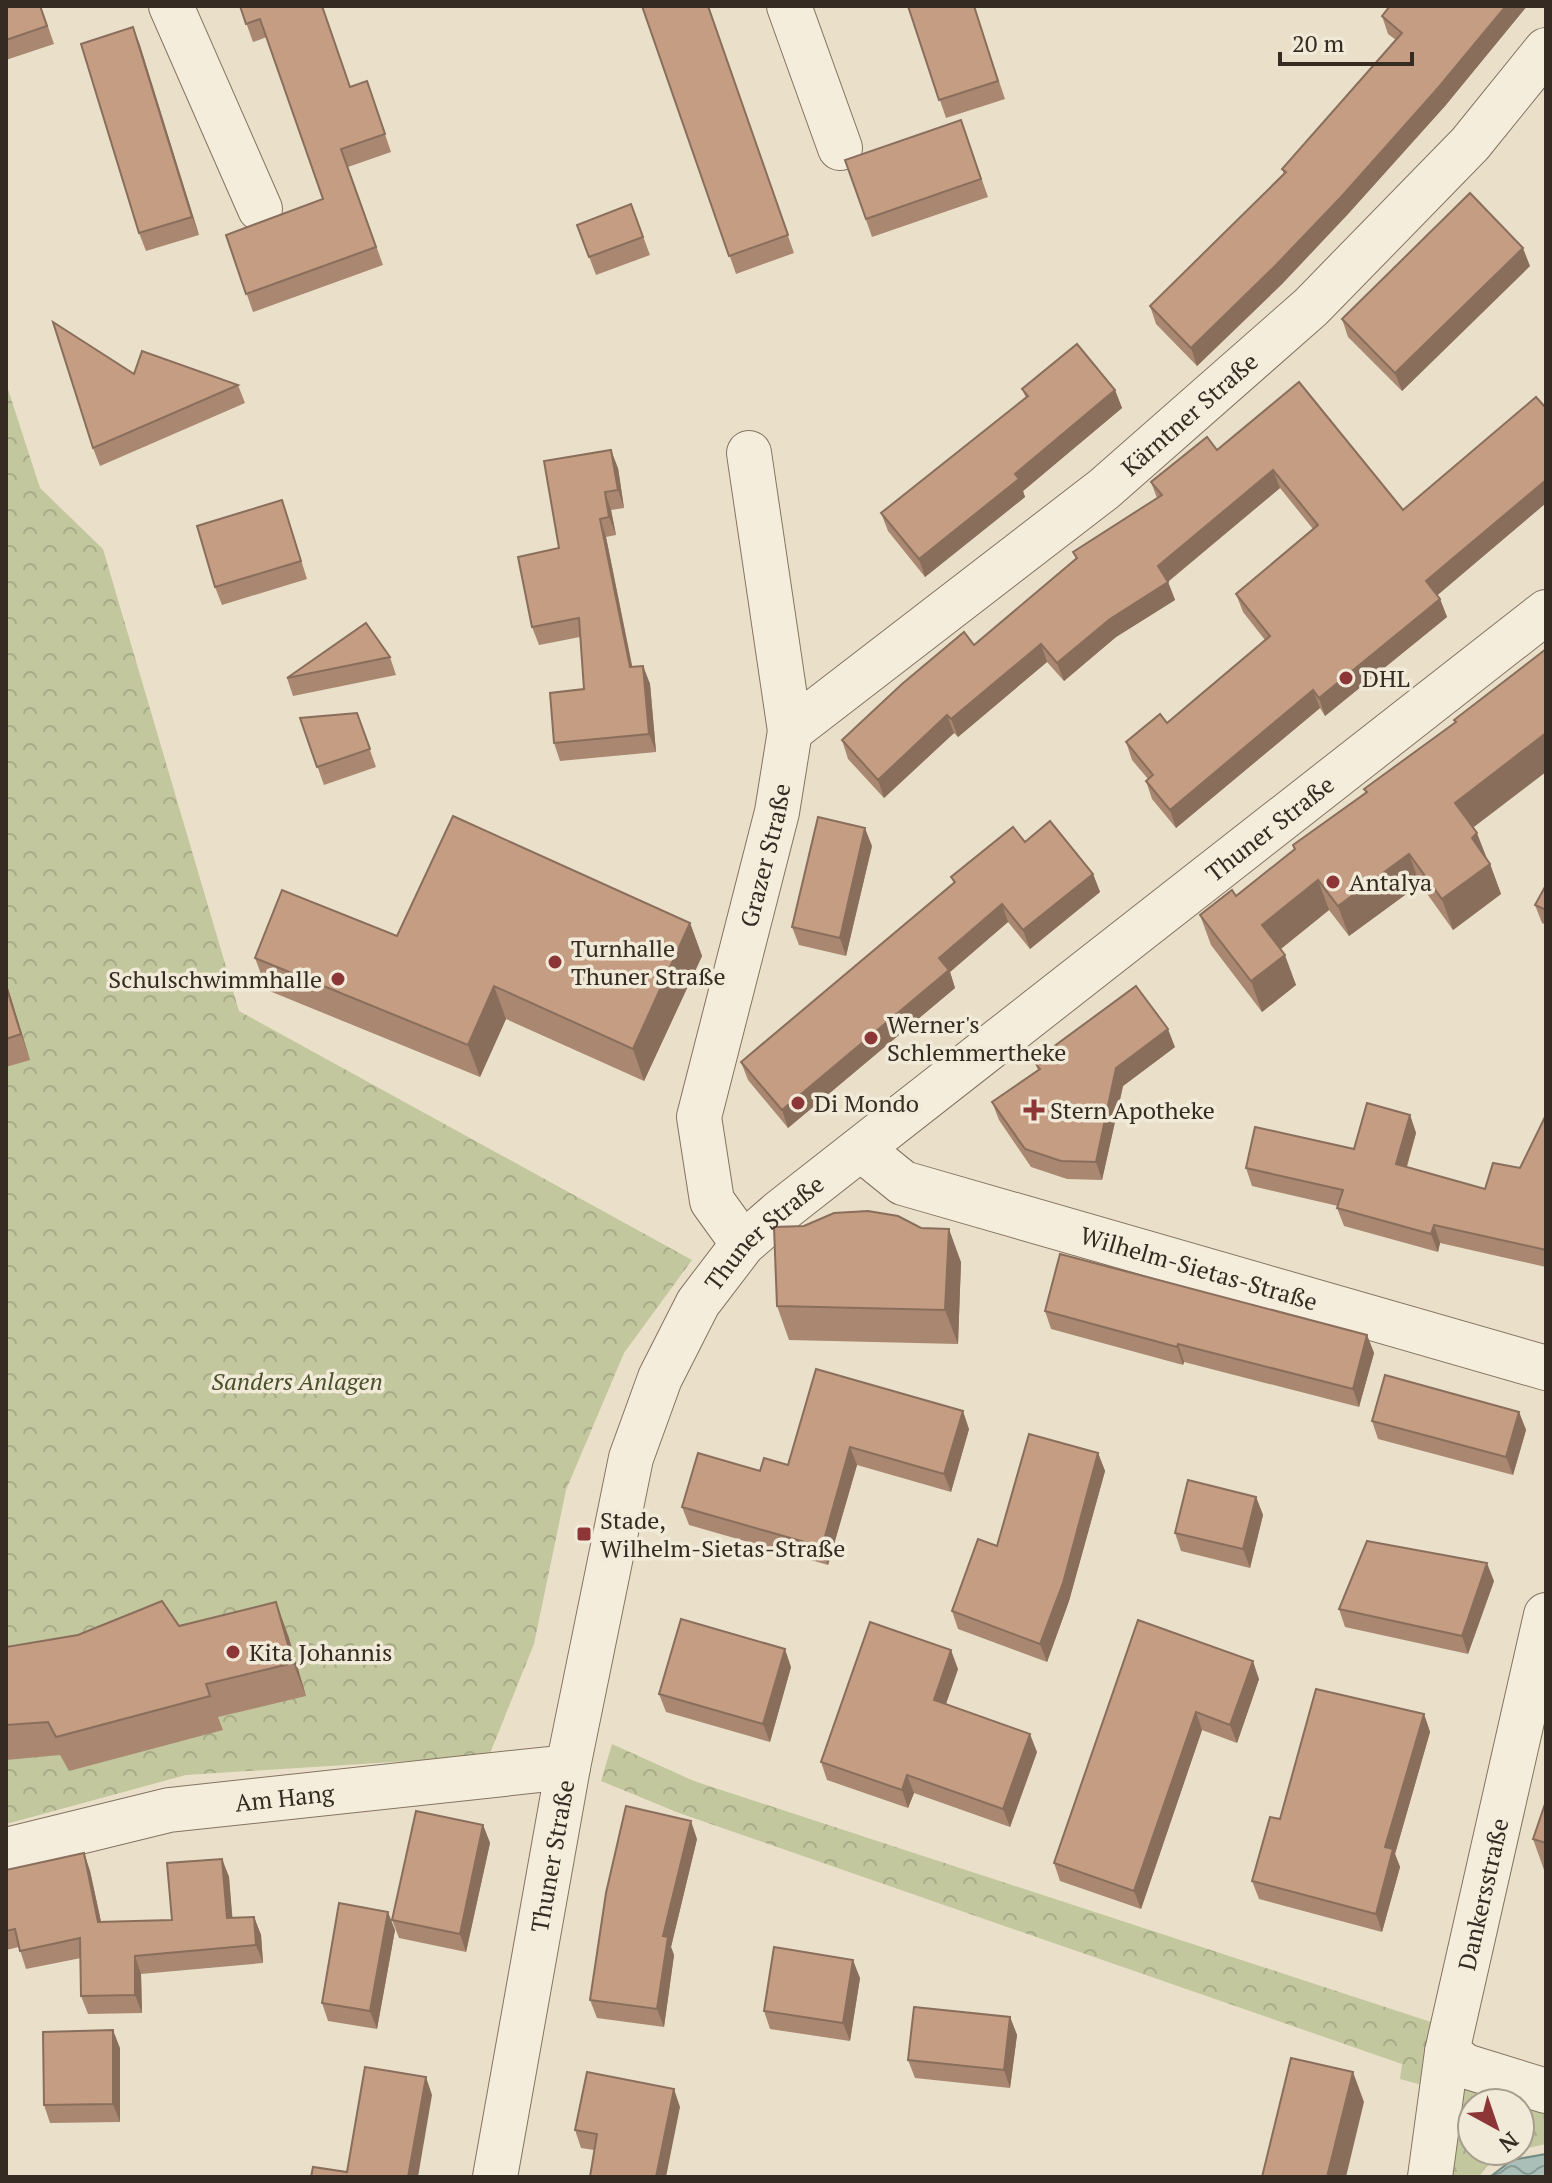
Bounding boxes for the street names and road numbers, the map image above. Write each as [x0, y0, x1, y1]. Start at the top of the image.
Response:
street label: Kärntner Straße [1114, 345, 1264, 483]
street label: Thuner Straße [1199, 768, 1340, 889]
street label: Grazer Straße [732, 781, 797, 931]
street label: Thuner Straße [697, 1168, 830, 1297]
street label: Wilhelm-Sietas-Straße [1077, 1219, 1321, 1317]
street label: Am Hang [233, 1776, 336, 1819]
street label: Thuner Straße [523, 1777, 581, 1935]
street label: Dankersstraße [1450, 1815, 1516, 1973]

